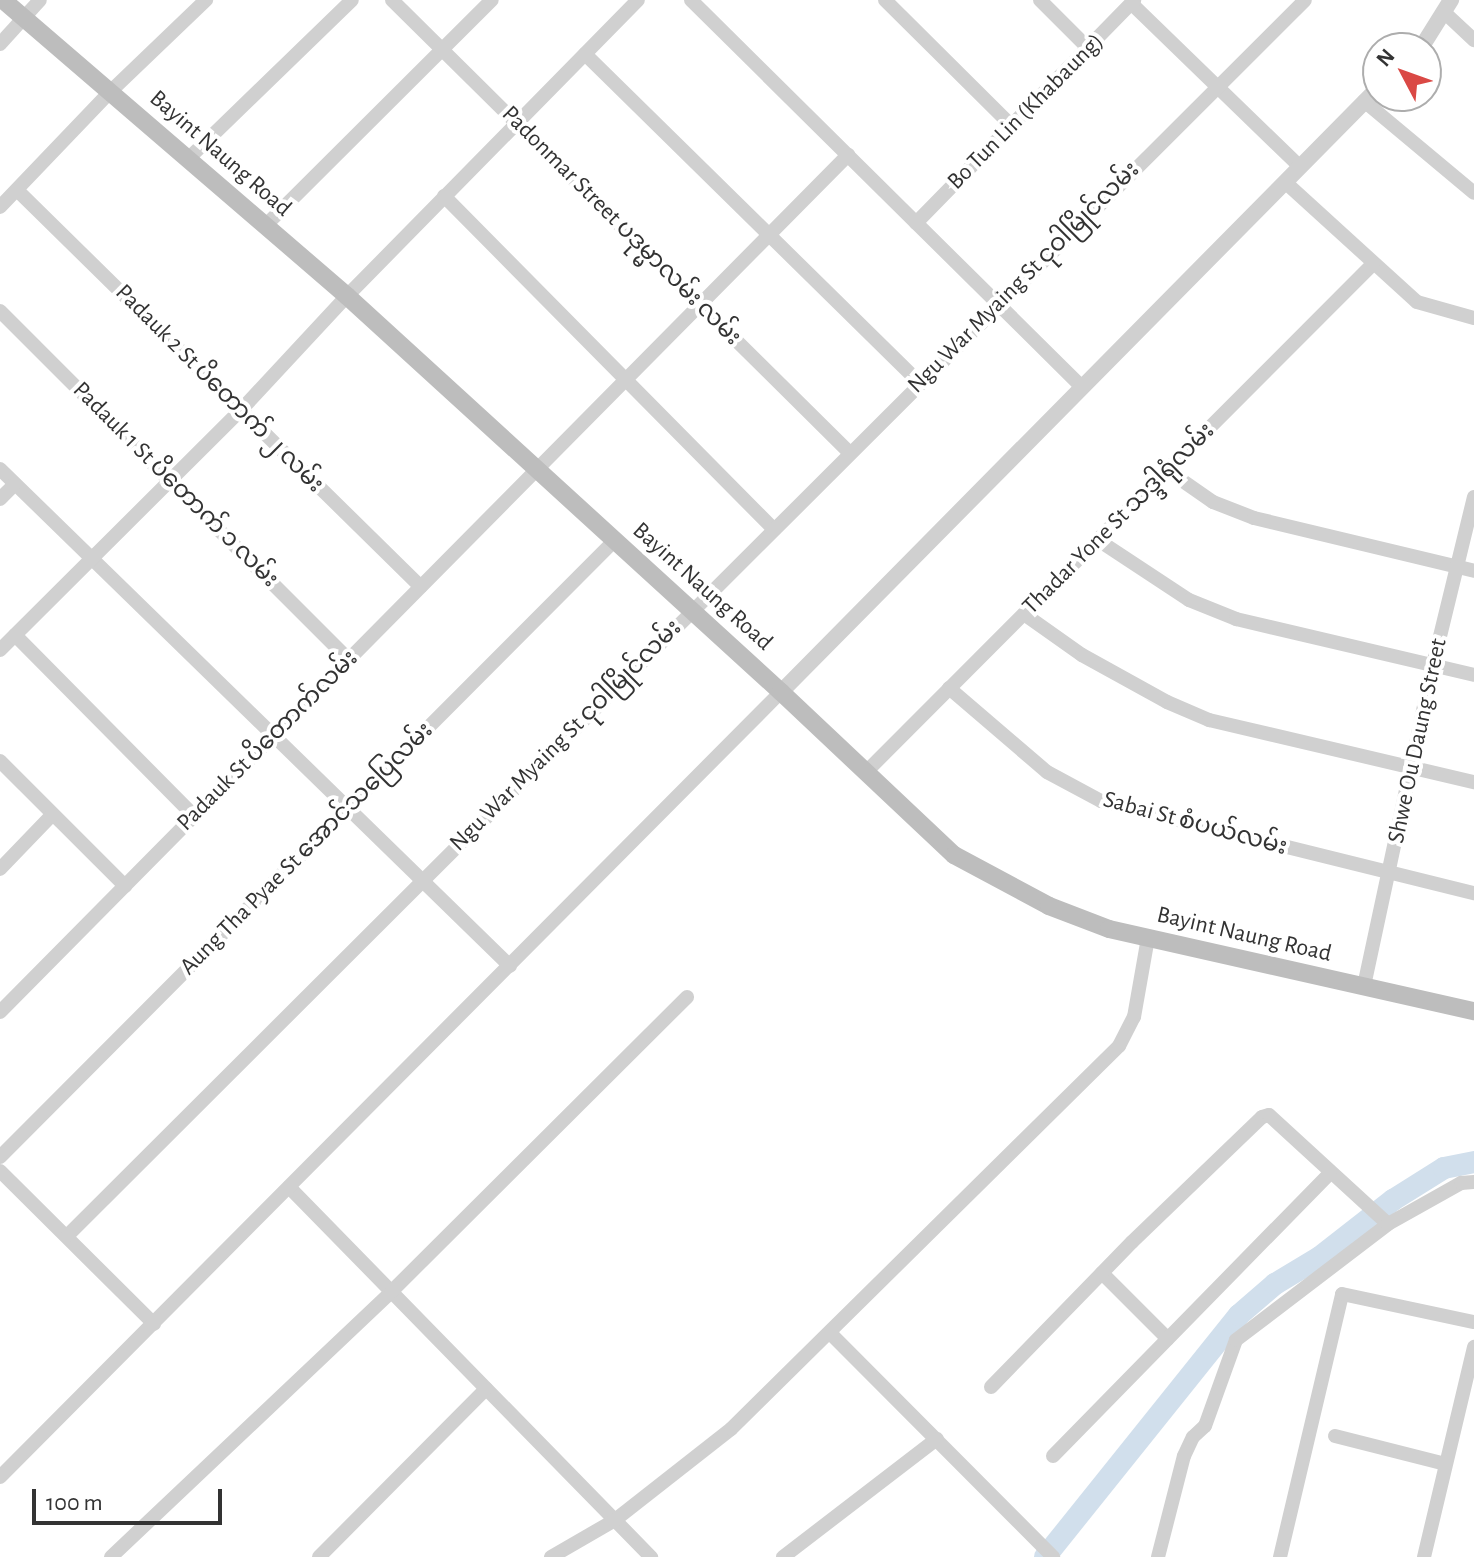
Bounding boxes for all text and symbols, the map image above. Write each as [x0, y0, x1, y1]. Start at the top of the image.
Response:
street label: Bo Tun Lin (Khabaung) [942, 28, 1110, 196]
north arrow [1362, 32, 1442, 112]
text: N [1372, 45, 1399, 71]
street label: Bayint Naung Road [143, 85, 297, 223]
street label: Padonmar Street ပဒုမ္မာလမ်း လမ်း [495, 100, 747, 352]
street label: Ngu War Myaing St ငုဝါမြိုင်လမ်း [902, 156, 1146, 400]
street label: Padauk 2 St ပိတောက် ၂ လမ်း [109, 279, 329, 499]
street label: Padauk 1 St ပိတောက် ၁ လမ်း [66, 376, 284, 594]
street label: Thadar Yone St သဒ္ဒါရုံလမ်း [1017, 417, 1221, 621]
street label: Bayint Naung Road [626, 517, 778, 657]
street label: Ngu War Myaing St ငုဝါမြိုင်လမ်း [444, 614, 688, 858]
street label: Shwe Ou Daung Street [1382, 636, 1454, 846]
street label: Padauk St ပိတောက်လမ်း [172, 645, 364, 837]
street label: Aung Tha Pyae St အောင်သပြေလမ်း [174, 716, 440, 982]
street label: Sabai St စံပယ်လမ်း [1100, 786, 1290, 862]
street label: Bayint Naung Road [1154, 901, 1334, 969]
scale bar [36, 1473, 226, 1523]
text: 100 m [46, 1491, 103, 1515]

